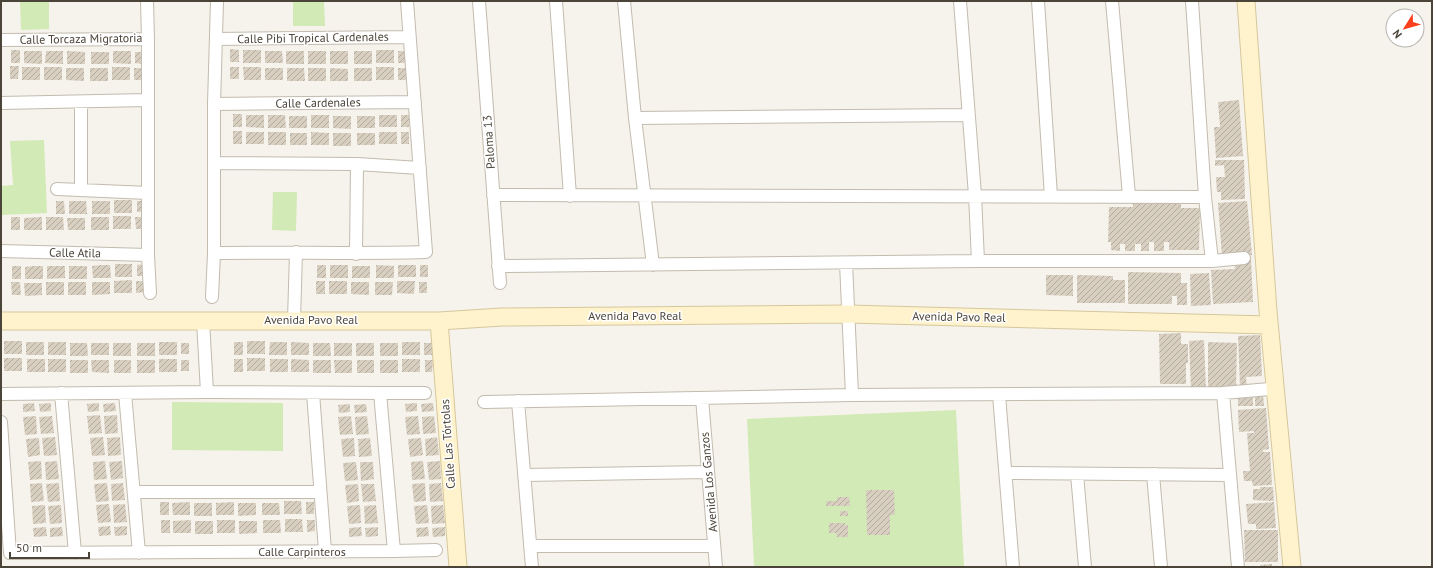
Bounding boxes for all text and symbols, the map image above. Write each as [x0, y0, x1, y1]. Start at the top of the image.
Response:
north arrow [1385, 8, 1425, 48]
text: N [1389, 27, 1405, 41]
street label: Calle Pibi Tropical Cardenales [237, 29, 389, 46]
street label: Calle Torcaza Migratoria [19, 30, 143, 47]
street label: Calle Cardenales [275, 94, 361, 111]
street label: Paloma 13 [479, 114, 498, 170]
street label: Calle Atila [49, 245, 101, 260]
street label: Avenida Pavo Real [588, 308, 682, 323]
street label: Avenida Pavo Real [912, 308, 1006, 325]
street label: Avenida Pavo Real [264, 312, 358, 327]
street label: Calle Las Tórtolas [437, 399, 458, 489]
street label: Avenida Los Ganzos [697, 431, 720, 533]
scale bar [10, 534, 89, 560]
text: 50 m [16, 540, 42, 555]
street label: Calle Carpinteros [258, 544, 346, 559]

